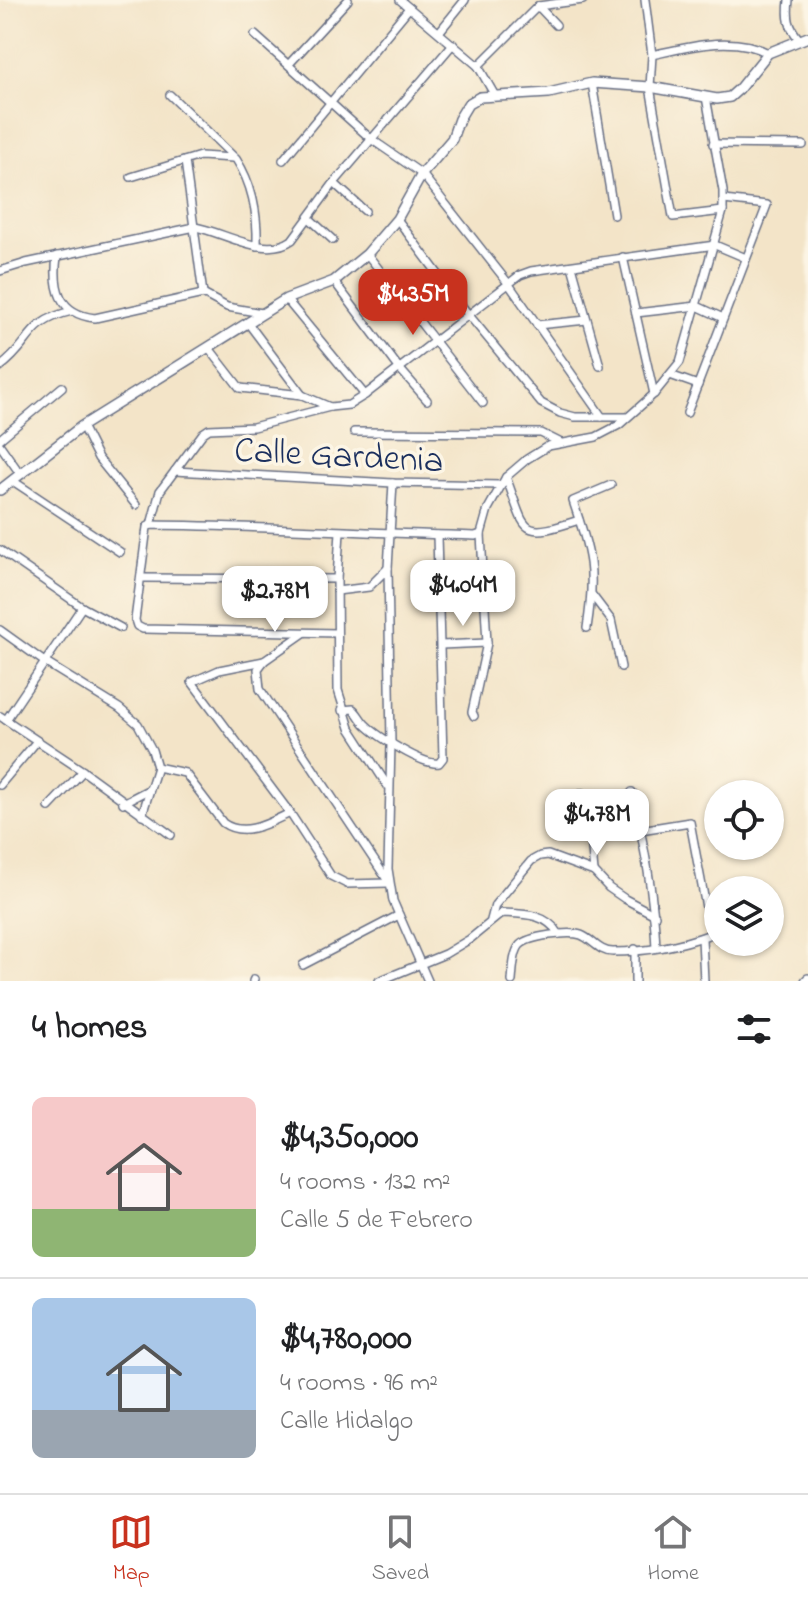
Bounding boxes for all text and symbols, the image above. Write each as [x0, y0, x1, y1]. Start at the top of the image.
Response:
pin: $4.35M [348, 269, 478, 337]
text: $4.35M [376, 276, 450, 314]
street label: Calle Gardenia [233, 426, 445, 489]
pin: $4.04M [398, 560, 528, 628]
pin: $2.78M [210, 566, 340, 634]
text: $4.04M [428, 567, 498, 605]
text: $2.78M [240, 573, 310, 611]
map controls [704, 780, 784, 956]
button: locate [704, 780, 784, 860]
pin: $4.78M [532, 789, 662, 857]
text: $4.78M [563, 796, 631, 834]
button: layers [704, 876, 784, 956]
text: 4 homes [32, 1004, 147, 1054]
icon: filters [732, 1007, 776, 1051]
text: $4,350,000 [280, 1114, 419, 1164]
icon: home [96, 1129, 192, 1225]
text: 4 rooms · 132 m² [280, 1164, 451, 1202]
text: Calle 5 de Febrero [280, 1202, 473, 1240]
text: $4,780,000 [280, 1315, 412, 1365]
icon: home [96, 1330, 192, 1426]
text: 4 rooms · 96 m² [280, 1365, 438, 1403]
text: Calle Hidalgo [280, 1403, 413, 1441]
tab: Map [109, 1510, 153, 1590]
tab: Saved [372, 1510, 429, 1590]
tab: Home [648, 1510, 699, 1590]

